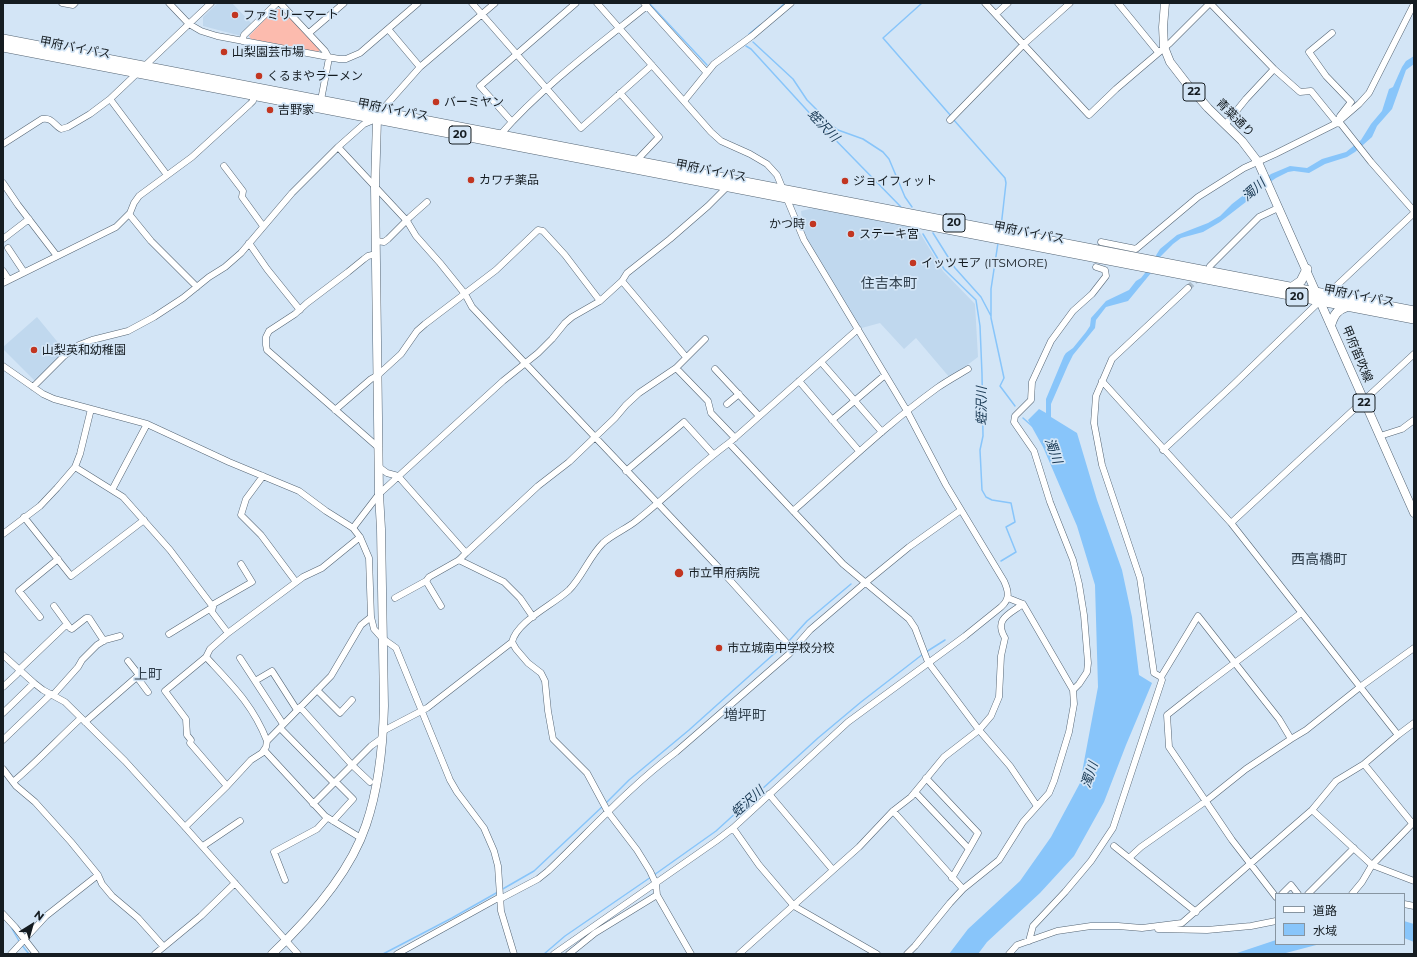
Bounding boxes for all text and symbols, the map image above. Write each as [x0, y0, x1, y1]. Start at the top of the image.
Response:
place label: ファミリーマート [243, 8, 339, 22]
marker: ファミリーマート [230, 10, 240, 20]
street label: 甲府バイパス [38, 34, 112, 62]
place label: 山梨園芸市場 [232, 45, 304, 59]
marker: 山梨園芸市場 [219, 47, 229, 57]
place label: くるまやラーメン [267, 69, 363, 83]
marker: くるまやラーメン [254, 71, 264, 81]
road number: 22 [1183, 83, 1205, 101]
place label: バーミヤン [444, 95, 504, 109]
street label: 甲府バイパス [356, 96, 430, 124]
street label: 青葉通り [1213, 96, 1257, 140]
marker: バーミヤン [431, 97, 441, 107]
place label: 吉野家 [278, 103, 314, 117]
marker: 吉野家 [265, 105, 275, 115]
water label: 蛭沢川 [804, 107, 842, 145]
road number: 20 [449, 126, 471, 144]
street label: 甲府バイパス [674, 157, 748, 185]
place label: カワチ薬品 [479, 173, 539, 187]
place label: ジョイフィット [853, 174, 937, 188]
marker: カワチ薬品 [466, 175, 476, 185]
marker: ジョイフィット [840, 176, 850, 186]
water label: 濁川 [1239, 176, 1269, 204]
road number: 20 [943, 214, 965, 232]
place label: かつ時 [769, 217, 805, 231]
marker: かつ時 [808, 219, 818, 229]
street label: 甲府バイパス [992, 219, 1066, 247]
place label: ステーキ宮 [859, 227, 919, 241]
marker: ステーキ宮 [846, 229, 856, 239]
place label: イッツモア (ITSMORE) [921, 256, 1048, 270]
marker: イッツモア (ITSMORE) [908, 258, 918, 268]
district label: 住吉本町 [861, 276, 917, 292]
street label: 甲府バイパス [1322, 282, 1396, 310]
road number: 20 [1286, 288, 1308, 306]
street label: 甲府笛吹線 [1339, 324, 1375, 384]
place label: 山梨英和幼稚園 [42, 343, 126, 357]
marker: 山梨英和幼稚園 [29, 345, 39, 355]
water label: 蛭沢川 [974, 387, 990, 425]
road number: 22 [1353, 394, 1375, 412]
water label: 濁川 [1041, 436, 1065, 466]
district label: 西高橋町 [1291, 552, 1347, 568]
place label: 市立甲府病院 [688, 566, 760, 580]
marker: 市立甲府病院 [673, 567, 685, 579]
place label: 市立城南中学校分校 [727, 641, 835, 655]
marker: 市立城南中学校分校 [714, 643, 724, 653]
district label: 上町 [134, 667, 162, 683]
district label: 増坪町 [724, 708, 766, 724]
water label: 濁川 [1079, 760, 1101, 790]
water label: 蛭沢川 [728, 783, 768, 821]
legend [1275, 893, 1405, 945]
text: 道路 [1313, 903, 1337, 918]
north arrow [12, 905, 52, 945]
text: N [31, 907, 47, 924]
text: 水域 [1313, 923, 1337, 938]

